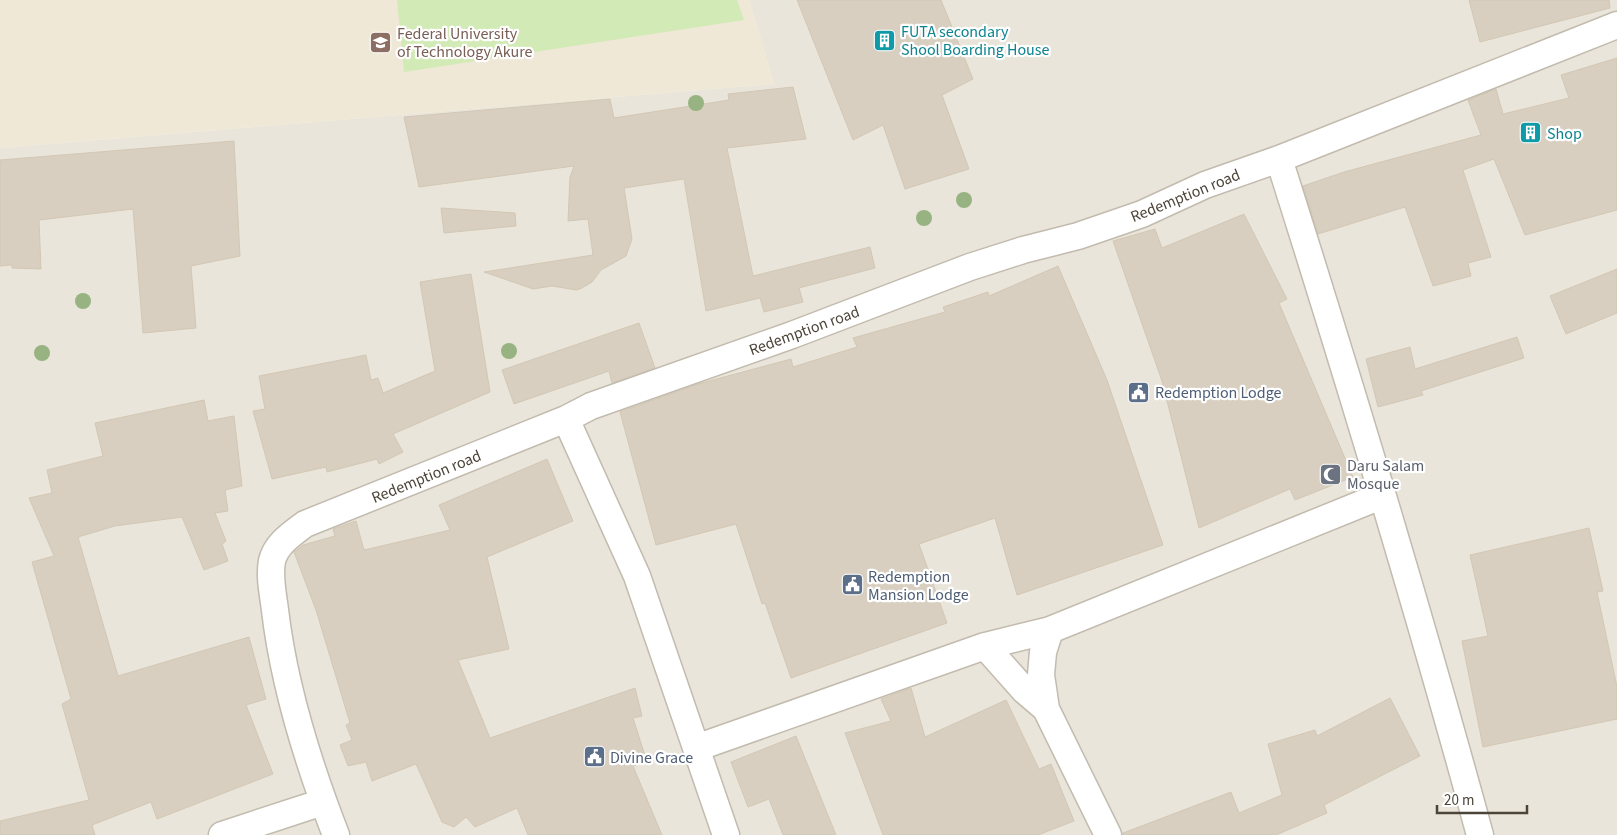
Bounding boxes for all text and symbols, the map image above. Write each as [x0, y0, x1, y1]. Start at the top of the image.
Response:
place label: FUTA secondary Shool Boarding House [901, 21, 1050, 61]
place label: Federal University of Technology Akure [397, 23, 533, 63]
building icon: FUTA secondary Shool Boarding House [873, 28, 897, 52]
school or university icon: Federal University of Technology Akure [369, 30, 393, 54]
building icon: Shop [1519, 121, 1543, 145]
place label: Shop [1547, 123, 1582, 145]
street label: Redemption road [1127, 164, 1243, 228]
street label: Redemption road [746, 301, 863, 361]
public building icon: Redemption Lodge [1127, 380, 1151, 404]
place label: Redemption Lodge [1155, 382, 1282, 404]
street label: Redemption road [368, 445, 484, 509]
place label: Daru Salam Mosque [1347, 455, 1424, 495]
mosque icon: Daru Salam Mosque [1319, 462, 1343, 486]
place label: Redemption Mansion Lodge [868, 566, 969, 606]
public building icon: Redemption Mansion Lodge [840, 573, 864, 597]
public building icon: Divine Grace [582, 745, 606, 769]
place label: Divine Grace [610, 747, 693, 769]
scale bar [1437, 782, 1527, 814]
text: 20 m [1444, 790, 1474, 811]

